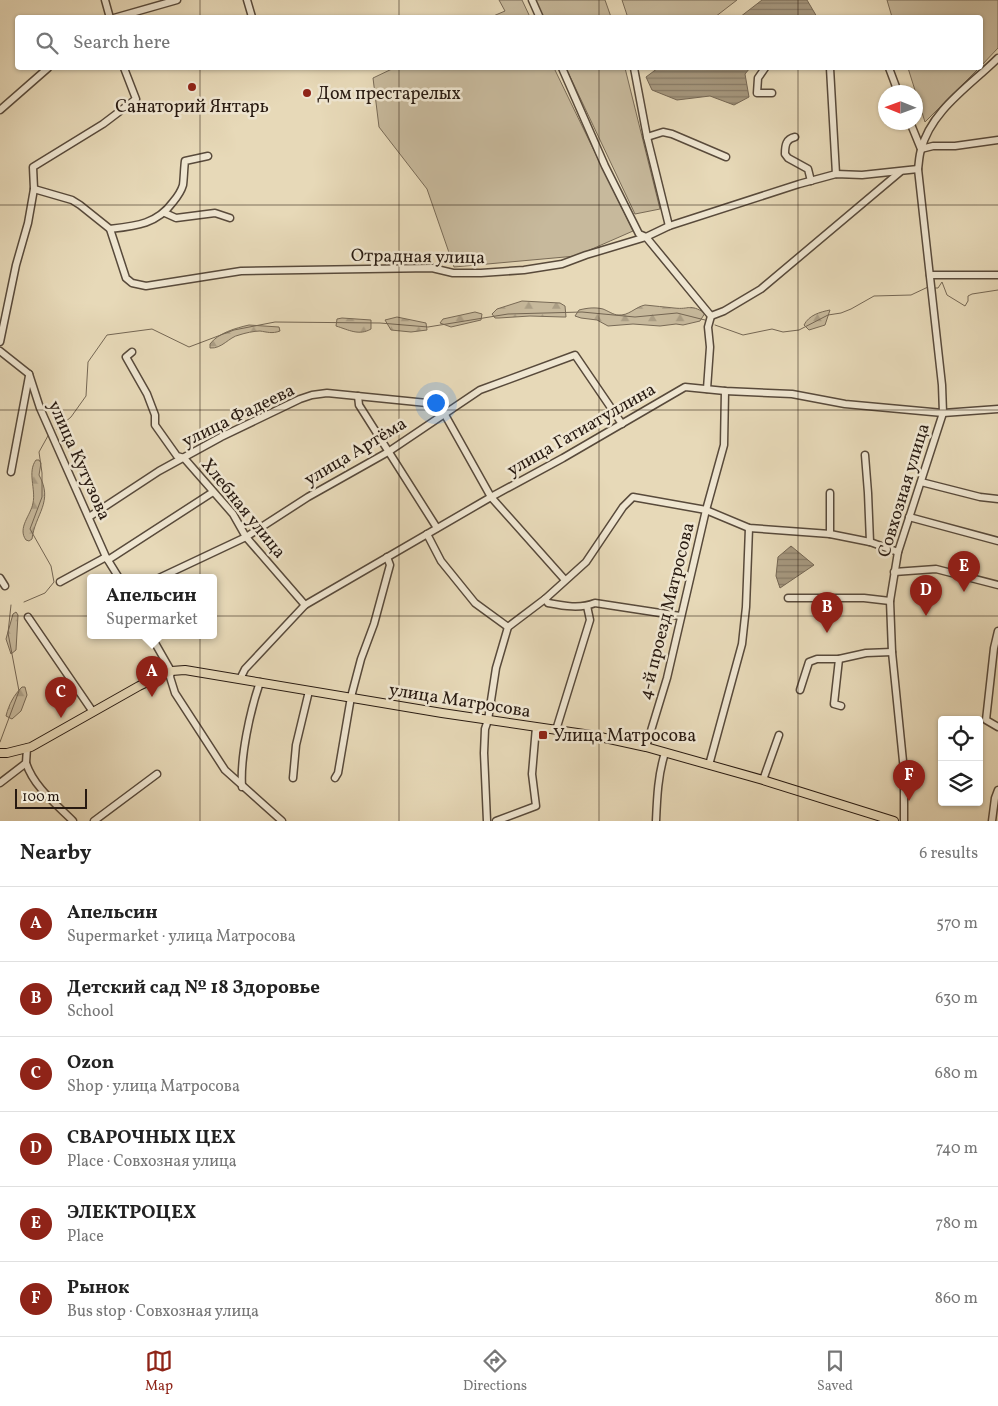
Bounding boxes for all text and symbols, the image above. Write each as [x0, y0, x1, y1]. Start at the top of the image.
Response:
search box [15, 15, 983, 70]
icon: search [33, 29, 61, 57]
text: Search here [73, 30, 170, 56]
marker: Санаторий Янтарь [186, 81, 198, 93]
place label: Дом престарелых [317, 82, 461, 107]
north arrow [878, 85, 923, 130]
marker: Дом престарелых [301, 87, 313, 99]
place label: Санаторий Янтарь [115, 95, 269, 120]
street label: Отрадная улица [351, 244, 485, 271]
street label: улица Фадеева [178, 378, 299, 454]
street label: улица Гатиатуллина [503, 378, 661, 483]
your location [423, 390, 449, 416]
street label: улица Кутузова [41, 397, 116, 525]
street label: улица Артёма [300, 412, 412, 493]
street label: Совхозная улица [872, 420, 937, 561]
street label: Хлебная улица [195, 454, 291, 564]
street label: 4-й проезд Матросова [633, 520, 702, 703]
pin: E [948, 551, 980, 592]
popup [87, 574, 217, 639]
pin: D [910, 575, 942, 616]
text: Апельсин [106, 583, 197, 609]
pin: B [811, 592, 843, 633]
text: Supermarket [106, 609, 198, 631]
pin: A [136, 656, 168, 697]
pin: C [45, 677, 77, 718]
street label: улица Матросова [387, 678, 532, 725]
map controls [938, 716, 983, 806]
button: locate [938, 716, 983, 761]
place label: Улица Матросова [553, 724, 696, 749]
marker: Улица Матросова [537, 729, 549, 741]
pin: F [893, 760, 925, 801]
button: layers [938, 761, 983, 806]
scale bar [15, 786, 88, 809]
text: 100 m [22, 788, 60, 807]
text: Nearby [20, 839, 91, 868]
text: 6 results [919, 843, 978, 865]
text: Апельсин [67, 900, 158, 926]
text: A [30, 913, 42, 935]
text: 570 m [936, 913, 978, 935]
text: Supermarket · улица Матросова [67, 926, 296, 948]
text: Детский сад № 18 Здоровье [67, 975, 320, 1001]
text: B [31, 988, 41, 1010]
text: 630 m [935, 988, 978, 1010]
text: School [67, 1001, 114, 1023]
text: Ozon [67, 1050, 114, 1076]
text: C [31, 1063, 41, 1085]
text: 680 m [935, 1063, 978, 1085]
text: Shop · улица Матросова [67, 1076, 240, 1098]
text: СВАРОЧНЫХ ЦЕХ [67, 1125, 236, 1151]
text: D [30, 1138, 42, 1160]
text: 740 m [936, 1138, 978, 1160]
text: Place · Совхозная улица [67, 1151, 237, 1173]
text: ЭЛЕКТРОЦЕХ [67, 1200, 196, 1226]
text: E [31, 1213, 41, 1235]
text: 780 m [936, 1213, 978, 1235]
text: Place [67, 1226, 104, 1248]
text: Рынок [67, 1275, 130, 1301]
text: F [31, 1288, 41, 1310]
text: 860 m [935, 1288, 978, 1310]
text: Bus stop · Совхозная улица [67, 1301, 259, 1323]
tab: Map [145, 1347, 173, 1396]
tab: Directions [463, 1347, 527, 1396]
tab: Saved [817, 1347, 853, 1396]

